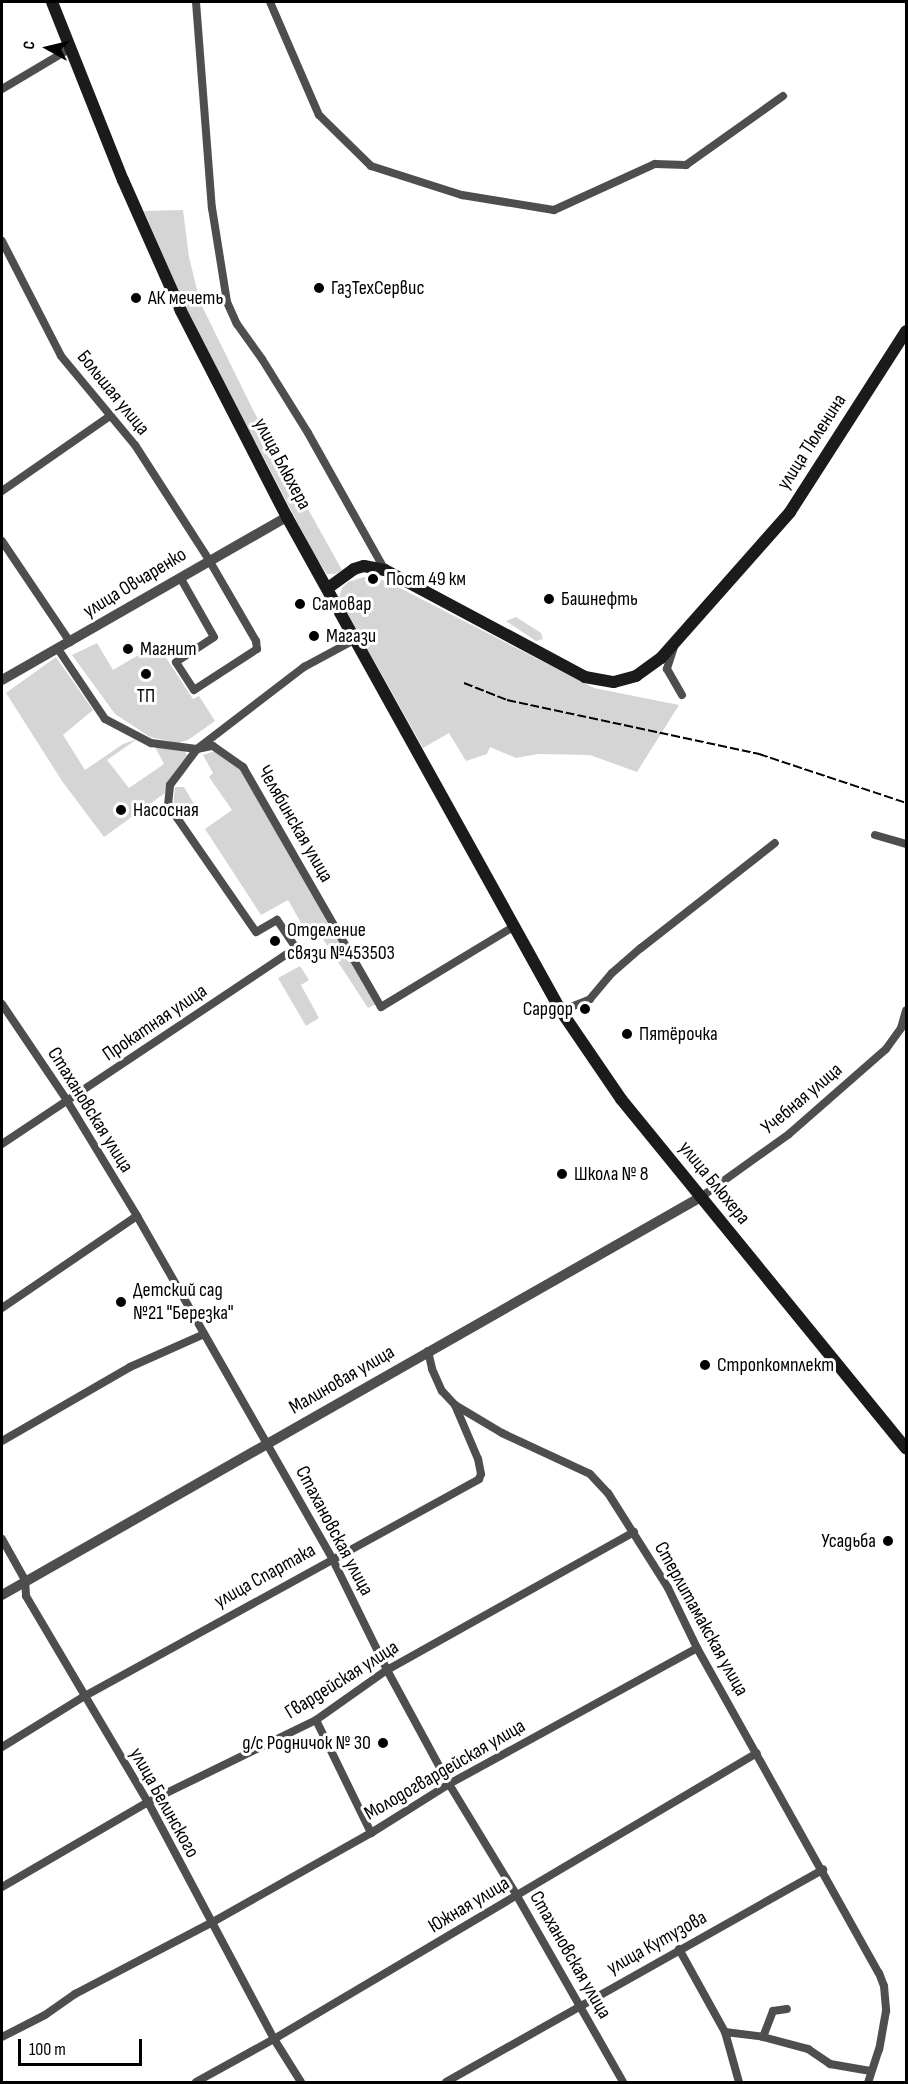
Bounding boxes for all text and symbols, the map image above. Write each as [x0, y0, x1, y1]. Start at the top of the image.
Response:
north arrow [18, 18, 78, 78]
text: С [20, 40, 40, 51]
place label: ГазТехСервис [331, 276, 424, 300]
marker: ГазТехСервис [312, 281, 326, 295]
place label: АК мечеть [148, 286, 223, 310]
marker: АК мечеть [129, 291, 143, 305]
street label: Большая улица [72, 346, 154, 440]
street label: улица Тюленина [772, 390, 852, 494]
street label: улица Блюхера [248, 414, 316, 514]
street label: улица Овчаренко [79, 543, 191, 623]
place label: Пост 49 км [386, 567, 466, 591]
marker: Пост 49 км [364, 570, 382, 588]
place label: Башнефть [561, 587, 638, 611]
place label: Самовар [312, 592, 371, 616]
marker: Башнефть [542, 592, 556, 606]
marker: Самовар [293, 597, 307, 611]
place label: Магази [326, 624, 376, 648]
marker: Магази [307, 629, 321, 643]
place label: Магнит [140, 637, 197, 661]
marker: Магнит [121, 642, 135, 656]
marker: ТП [139, 667, 153, 681]
place label: ТП [137, 684, 155, 708]
street label: Челябинская улица [252, 761, 338, 887]
place label: Насосная [133, 798, 199, 822]
marker: Насосная [114, 803, 128, 817]
place label: Отделение связи №453503 [287, 918, 395, 965]
marker: Отделение связи №453503 [268, 934, 282, 948]
street label: Прокатная улица [98, 979, 212, 1067]
place label: Сардор [523, 997, 573, 1021]
marker: Сардор [578, 1002, 592, 1016]
place label: Пятёрочка [639, 1022, 718, 1046]
marker: Пятёрочка [620, 1027, 634, 1041]
street label: Стахановская улица [42, 1043, 138, 1177]
street label: Учебная улица [757, 1058, 847, 1140]
street label: улица Блюхера [673, 1137, 755, 1229]
place label: Школа № 8 [574, 1162, 648, 1186]
marker: Школа № 8 [555, 1167, 569, 1181]
place label: Детский сад №21 "Березка" [133, 1278, 234, 1325]
marker: Детский сад №21 "Березка" [114, 1295, 128, 1309]
street label: Малиновая улица [285, 1340, 399, 1420]
place label: Стропкомплект [717, 1353, 834, 1377]
marker: Стропкомплект [698, 1358, 712, 1372]
street label: Стахановская улица [290, 1462, 378, 1600]
place label: Усадьба [821, 1529, 876, 1553]
marker: Усадьба [881, 1534, 895, 1548]
street label: улица Спартака [210, 1538, 320, 1614]
street label: Стерлитамакская улица [649, 1538, 753, 1700]
street label: Гвардейская улица [281, 1636, 403, 1724]
street label: Молодогвардейская улица [360, 1714, 530, 1826]
place label: д/с Родничок № 30 [242, 1731, 371, 1755]
marker: д/с Родничок № 30 [376, 1736, 390, 1750]
street label: улица Белинского [124, 1744, 204, 1862]
street label: Южная улица [424, 1871, 514, 1939]
street label: Стахановская улица [524, 1887, 616, 2023]
street label: улица Кутузова [603, 1906, 711, 1980]
scale bar [21, 2027, 146, 2065]
text: 100 m [29, 2039, 66, 2060]

